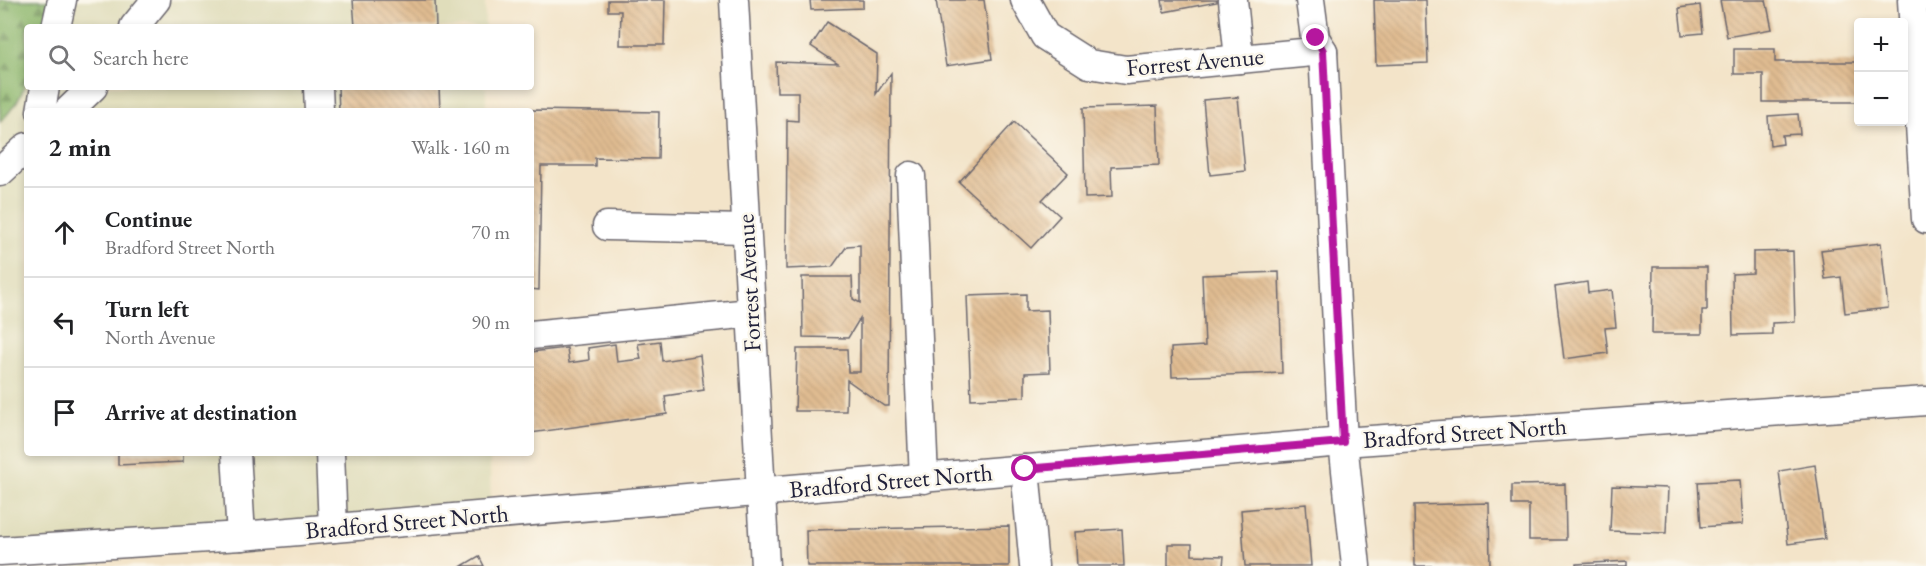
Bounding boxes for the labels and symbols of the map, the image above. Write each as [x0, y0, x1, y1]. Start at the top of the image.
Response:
route end [1302, 24, 1328, 50]
street label: Forrest Avenue [1125, 40, 1265, 83]
street label: Forrest Avenue [729, 213, 768, 353]
street label: Bradford Street North [1362, 410, 1568, 455]
route start [1011, 455, 1037, 481]
street label: Bradford Street North [788, 456, 994, 505]
street label: Bradford Street North [304, 497, 510, 546]

